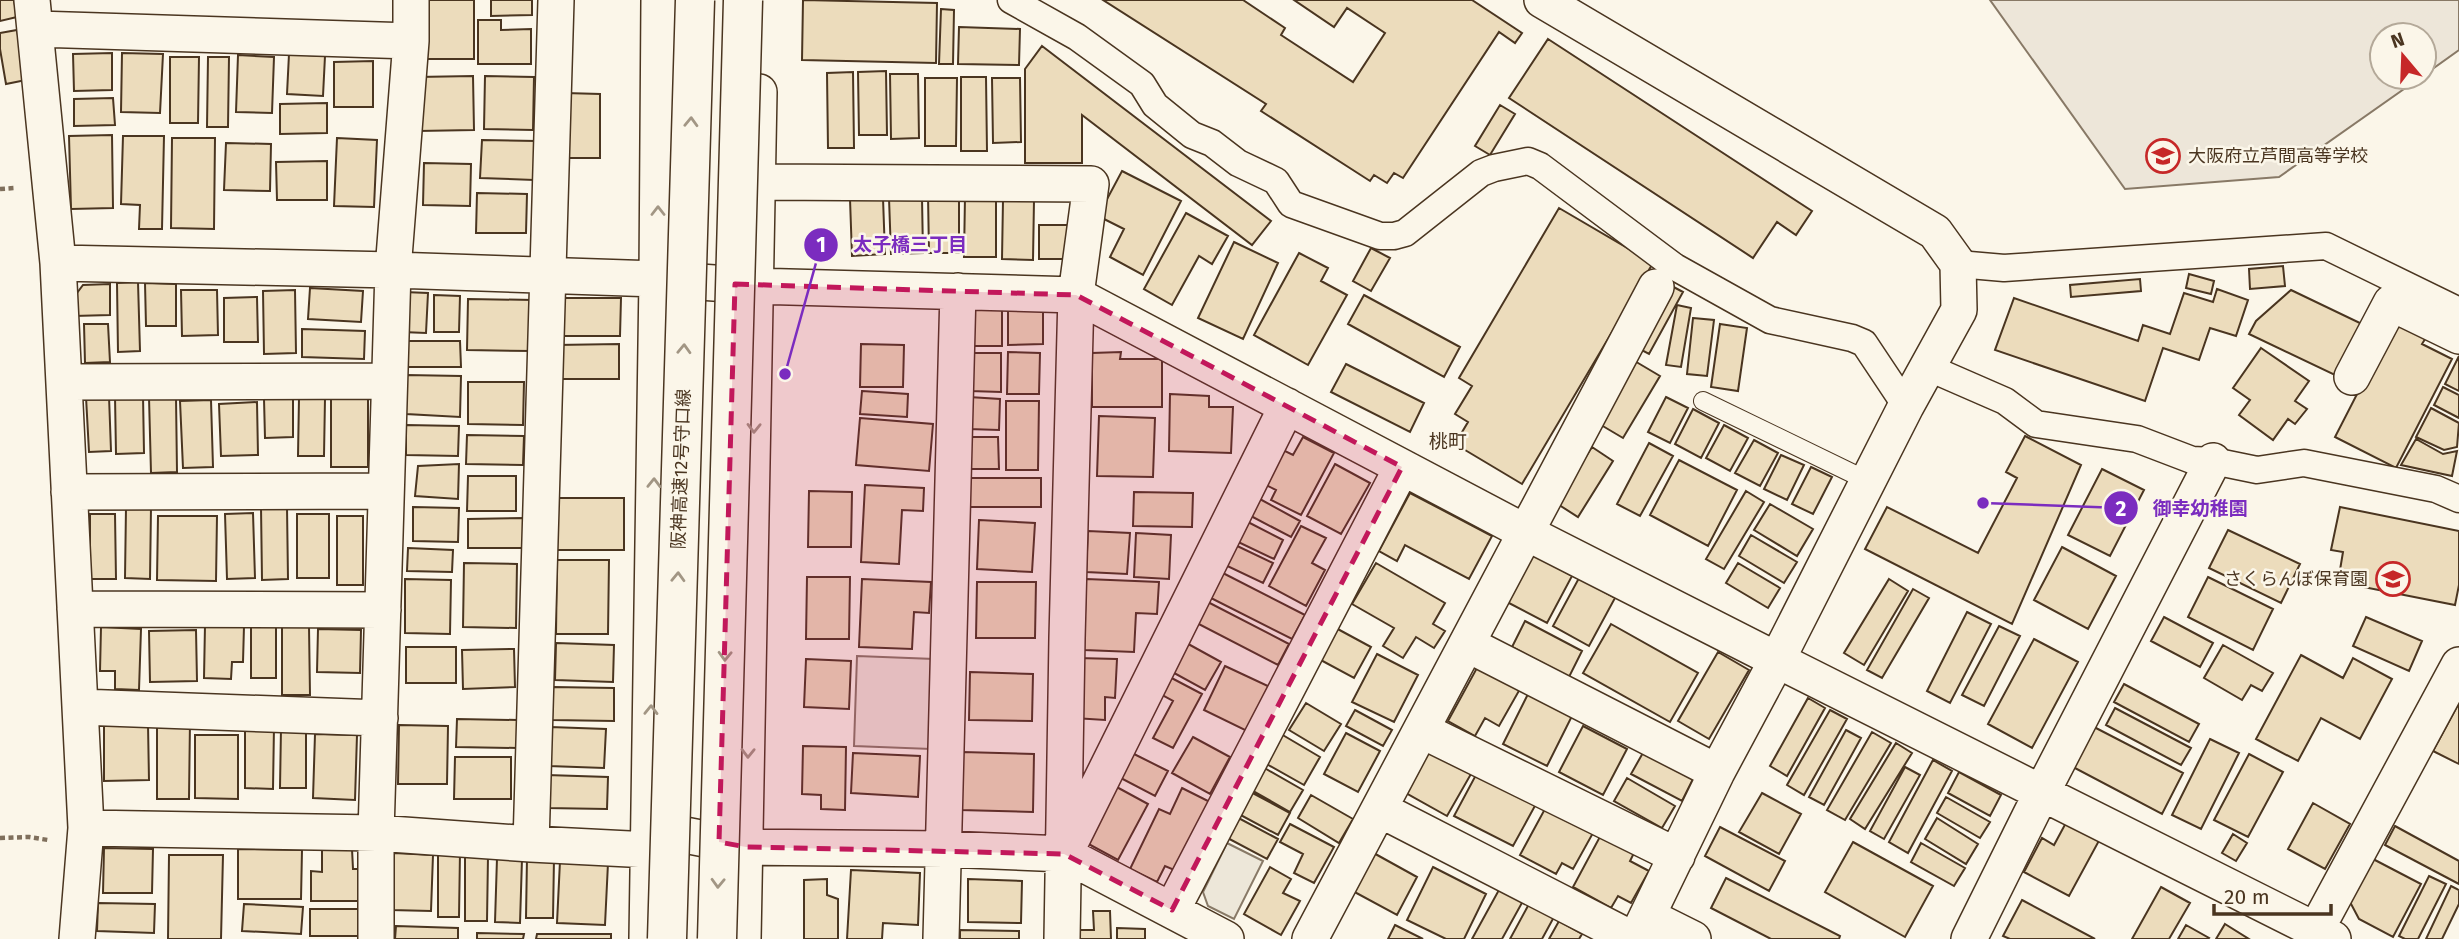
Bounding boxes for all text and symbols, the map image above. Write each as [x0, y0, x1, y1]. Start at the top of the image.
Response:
north arrow [2368, 21, 2438, 91]
text: N [2388, 27, 2407, 53]
one-way arrow [683, 116, 699, 127]
school or university icon: 大阪府立芦間高等学校 [2144, 137, 2182, 175]
place label: 大阪府立芦間高等学校 [2188, 145, 2368, 167]
one-way arrow [650, 205, 666, 215]
callout: 太子橋三丁目 [804, 225, 981, 265]
text: 1 [816, 232, 826, 258]
text: 太子橋三丁目 [853, 233, 967, 256]
one-way arrow [677, 344, 692, 355]
street label: 阪神高速12号守口線 [667, 388, 695, 550]
one-way arrow [746, 423, 762, 433]
district label: 桃町 [1429, 430, 1467, 453]
one-way arrow [646, 477, 662, 488]
callout: 御幸幼稚園 [2103, 488, 2261, 528]
text: 2 [2116, 496, 2127, 522]
text: 御幸幼稚園 [2152, 497, 2248, 520]
school or university icon: さくらんぼ保育園 [2374, 560, 2412, 598]
place label: さくらんぼ保育園 [2224, 568, 2368, 590]
one-way arrow [670, 571, 685, 582]
one-way arrow [717, 651, 732, 662]
one-way arrow [643, 705, 659, 715]
one-way arrow [740, 748, 756, 759]
scale bar [2214, 872, 2331, 916]
one-way arrow [711, 878, 726, 889]
text: 20 m [2224, 884, 2270, 910]

